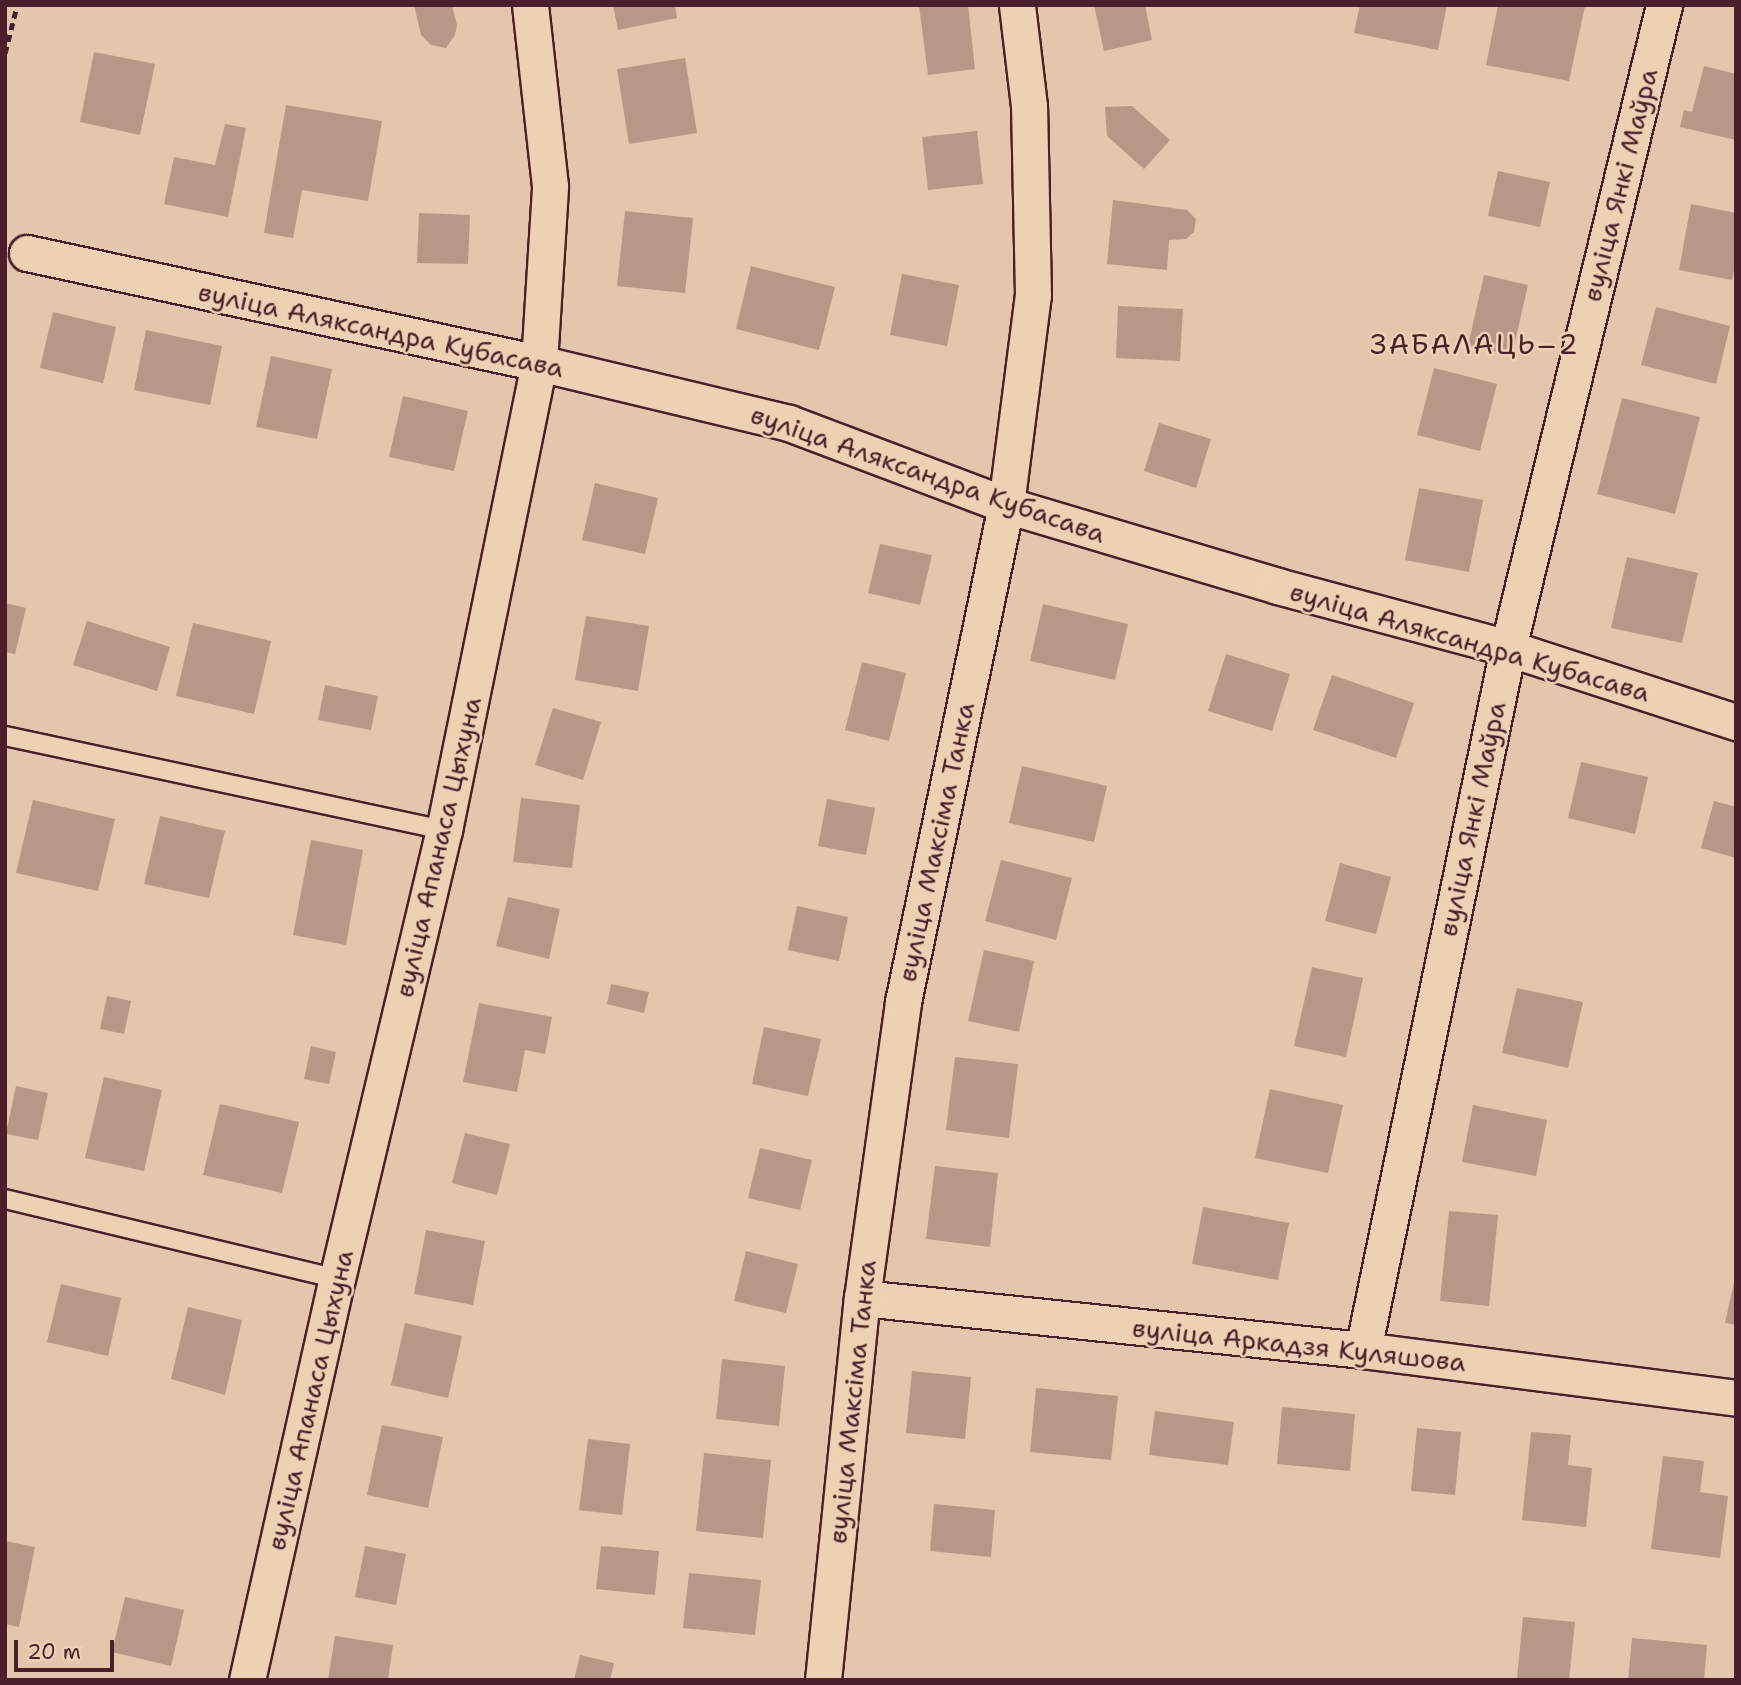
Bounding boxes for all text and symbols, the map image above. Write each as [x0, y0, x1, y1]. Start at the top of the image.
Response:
street label: вуліца Янкі Маўра [1576, 65, 1664, 305]
street label: вуліца Аляксандра Кубасава [195, 276, 567, 384]
district label: ЗАБАЛАЦЬ–2 [1371, 327, 1579, 361]
street label: вуліца Аляксандра Кубасава [747, 399, 1109, 549]
street label: вуліца Аляксандра Кубасава [1286, 576, 1654, 708]
street label: вуліца Апанаса Цыхуна [388, 694, 488, 1000]
street label: вуліца Максіма Танка [891, 699, 981, 985]
street label: вуліца Янкі Маўра [1432, 699, 1512, 939]
street label: вуліца Апанаса Цыхуна [260, 1247, 360, 1553]
street label: вуліца Максіма Танка [822, 1259, 882, 1545]
street label: вуліца Аркадзя Куляшова [1131, 1312, 1467, 1378]
scale bar [18, 1626, 117, 1670]
text: 20 m [27, 1638, 81, 1666]

